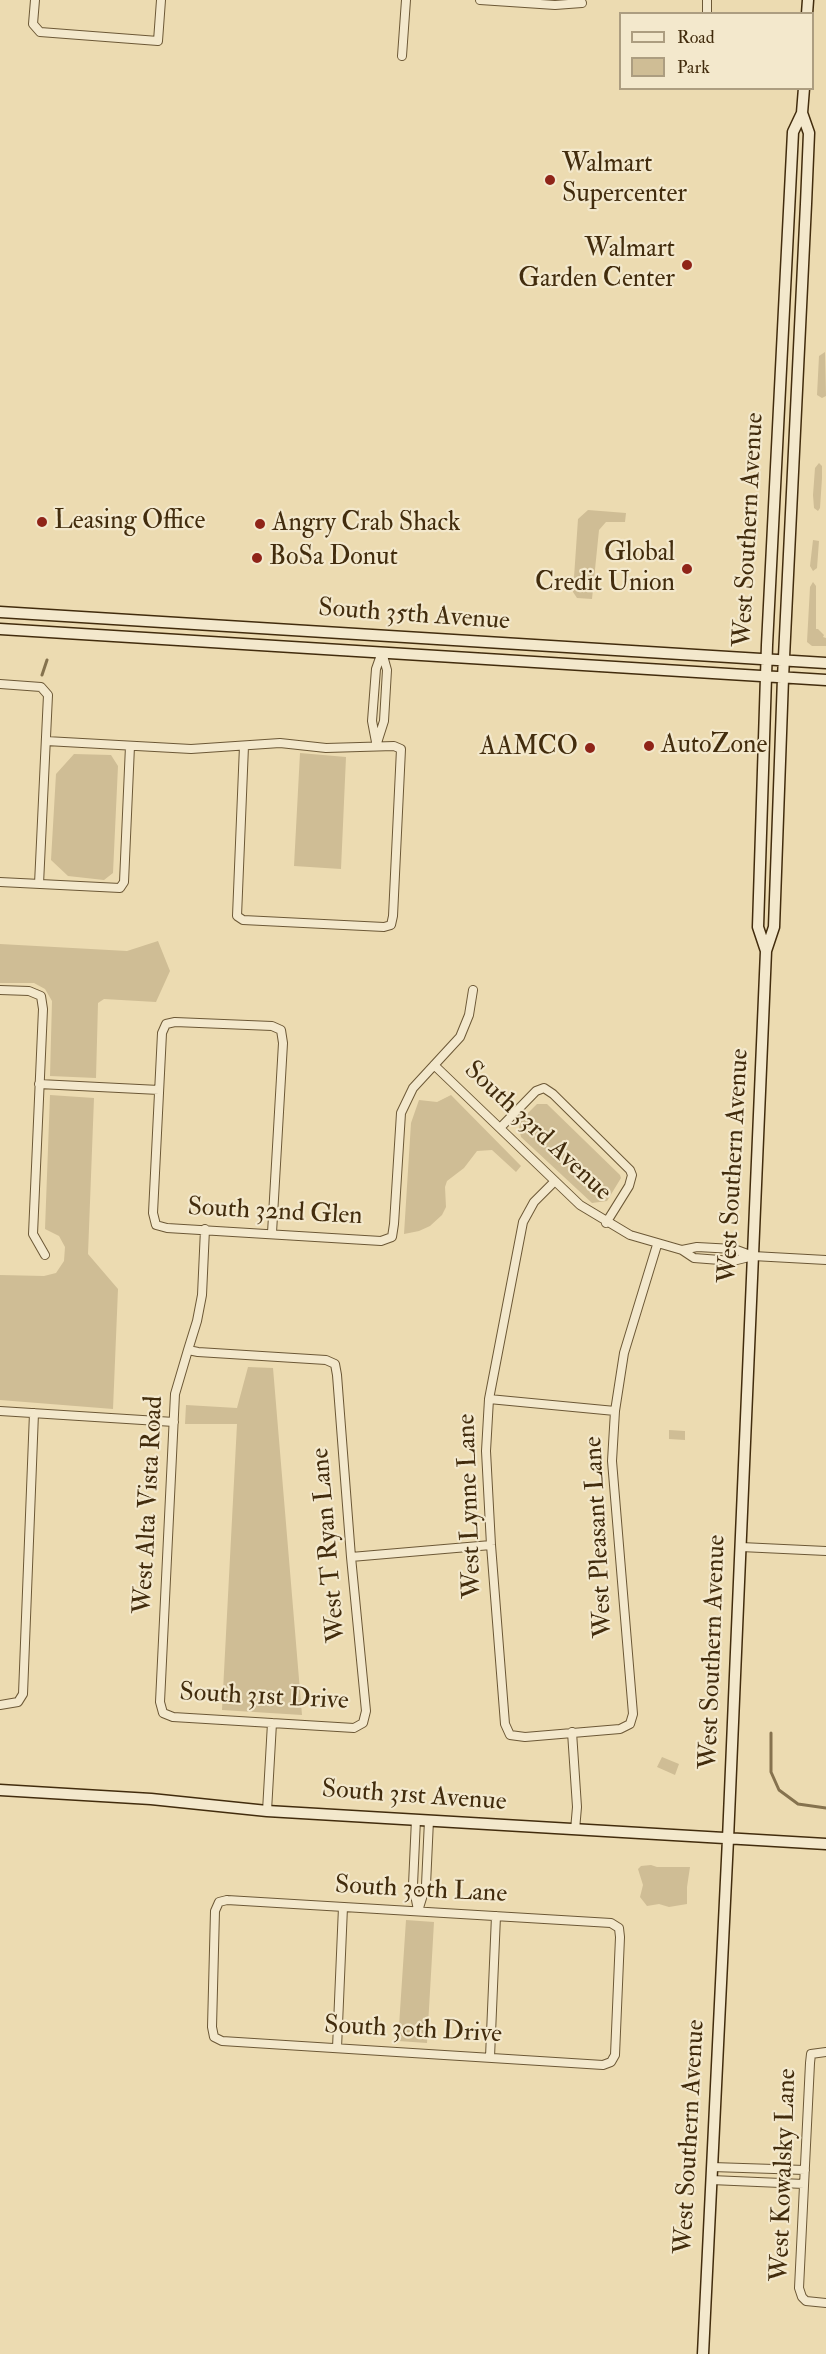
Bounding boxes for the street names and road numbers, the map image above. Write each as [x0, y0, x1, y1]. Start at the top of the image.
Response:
street label: West Southern Avenue [728, 412, 772, 648]
street label: South 35th Avenue [317, 594, 511, 638]
street label: West Southern Avenue [713, 1048, 757, 1284]
street label: South 33rd Avenue [457, 1055, 617, 1209]
street label: South 32nd Glen [187, 1193, 363, 1233]
street label: West Alta Vista Road [129, 1395, 171, 1615]
street label: West Lynne Lane [452, 1413, 490, 1599]
street label: West Pleasant Lane [579, 1435, 621, 1639]
street label: West T Ryan Lane [306, 1446, 354, 1644]
street label: West Southern Avenue [694, 1534, 734, 1770]
street label: South 31st Drive [179, 1678, 349, 1718]
street label: South 31st Avenue [321, 1775, 507, 1819]
street label: South 30th Lane [334, 1871, 508, 1911]
street label: South 30th Drive [323, 2011, 503, 2051]
street label: West Southern Avenue [669, 2019, 713, 2255]
street label: West Kowalsky Lane [766, 2068, 804, 2282]

